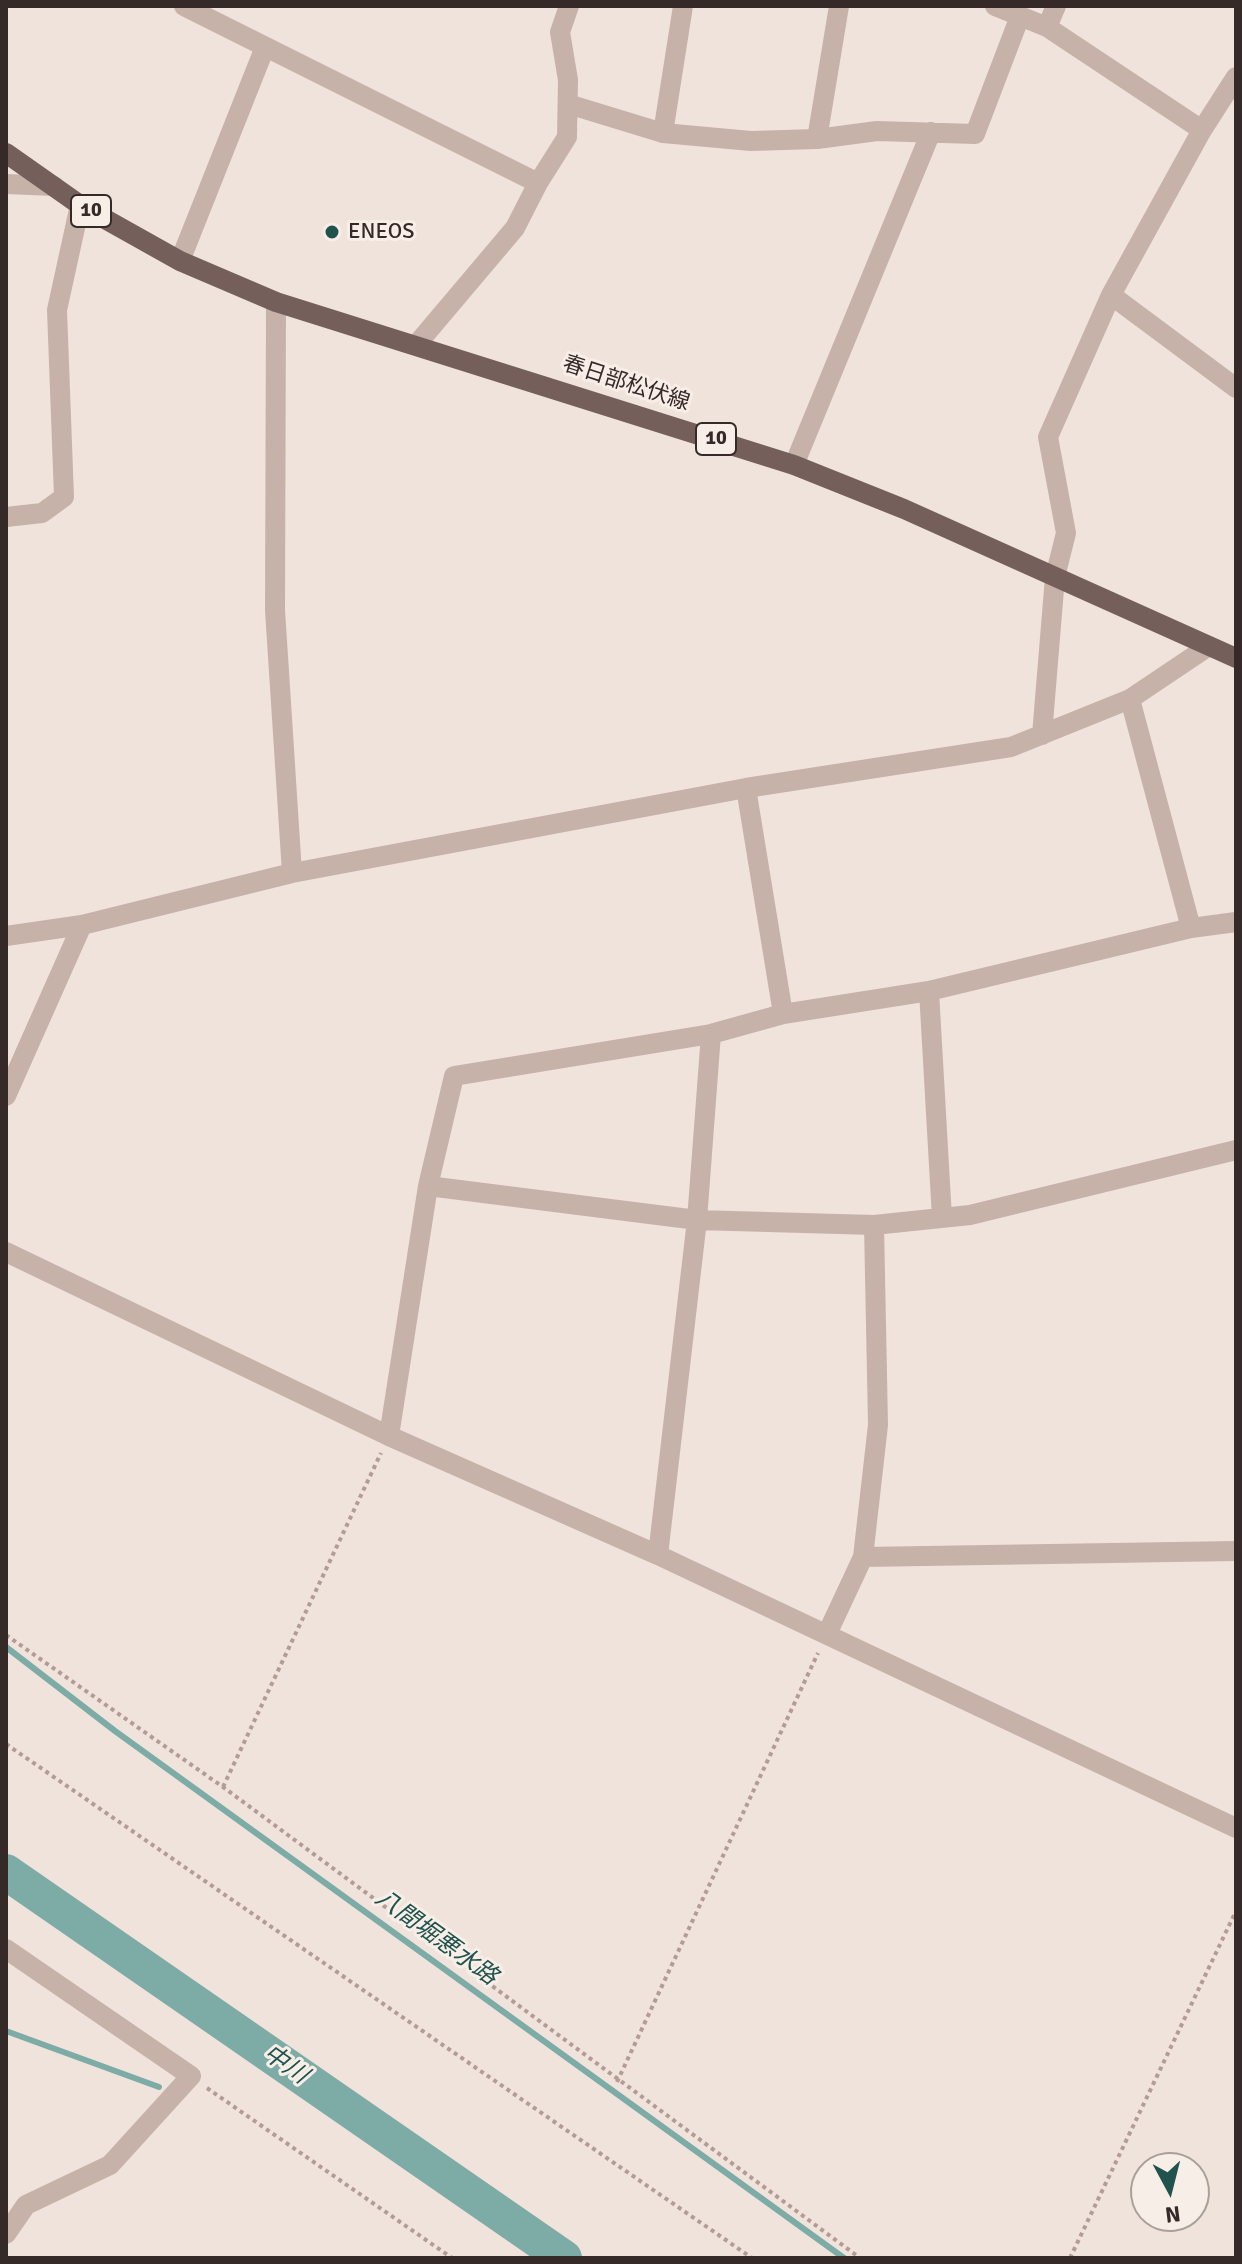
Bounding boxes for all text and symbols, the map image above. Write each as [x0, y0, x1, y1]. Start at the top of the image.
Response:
road number: 10 [71, 195, 111, 227]
place label: ENEOS [348, 219, 414, 245]
marker: ENEOS [323, 223, 341, 241]
street label: 春日部松伏線 [559, 351, 693, 417]
road number: 10 [696, 423, 736, 455]
water label: 八間堀悪水路 [369, 1884, 503, 1992]
water label: 中川 [257, 2039, 313, 2091]
north arrow [1130, 2152, 1210, 2232]
text: N [1163, 2200, 1182, 2229]

